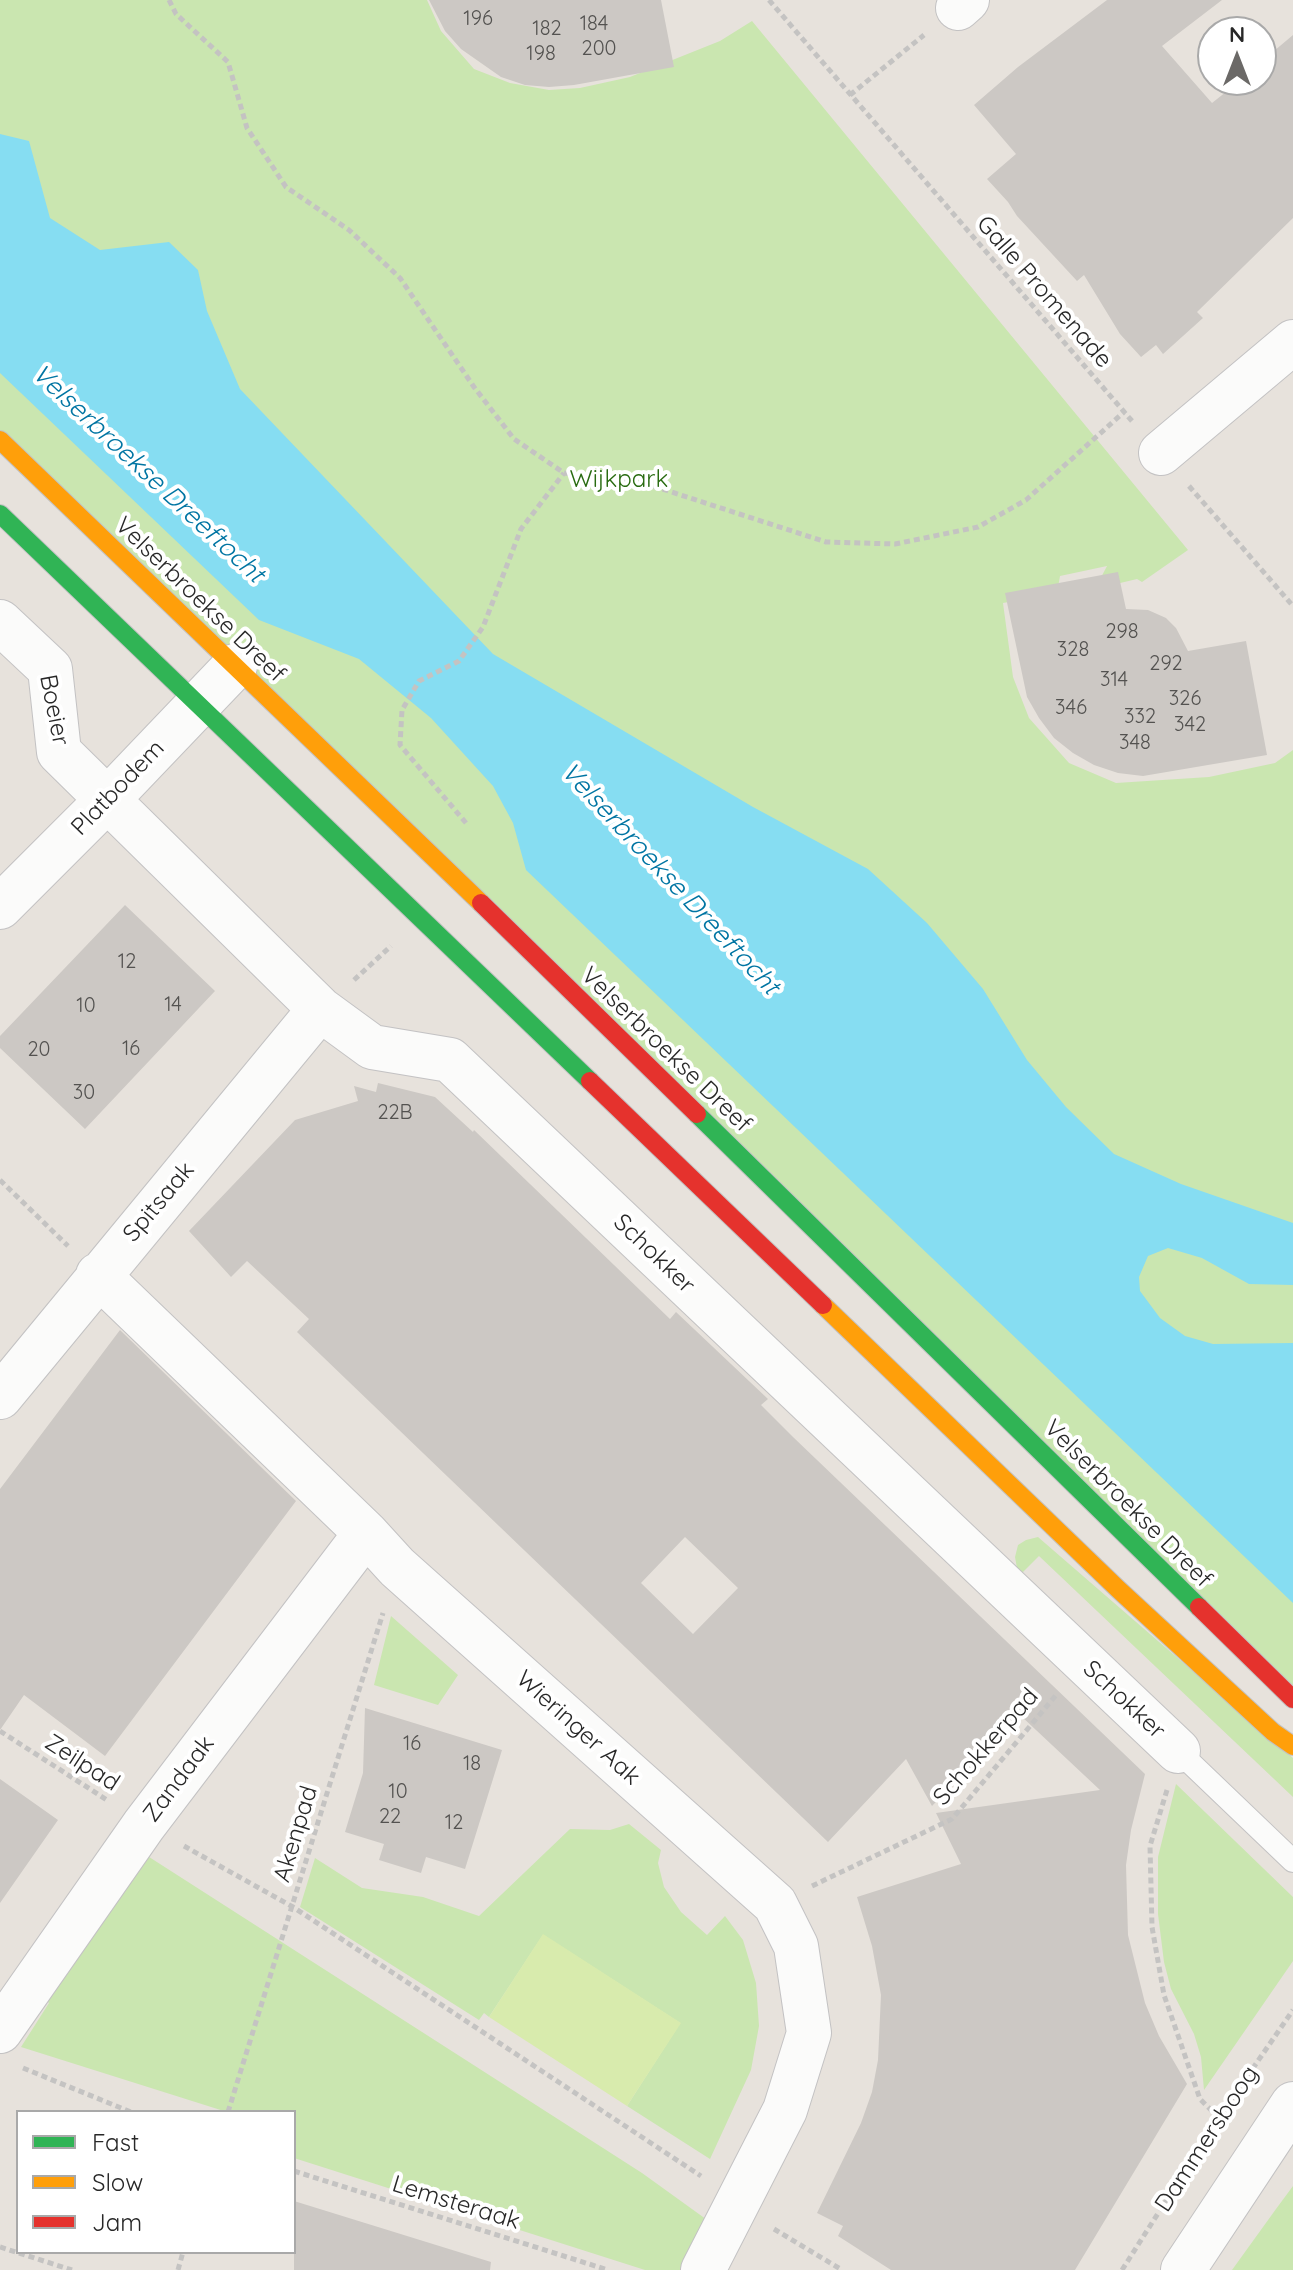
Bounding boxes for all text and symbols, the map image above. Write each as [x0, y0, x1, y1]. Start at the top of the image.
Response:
house number: 196 [463, 7, 493, 31]
house number: 184 [580, 12, 608, 36]
north arrow [1197, 16, 1277, 96]
house number: 182 [532, 17, 562, 41]
text: N [1229, 20, 1245, 48]
house number: 200 [582, 37, 616, 61]
house number: 198 [526, 42, 556, 66]
street label: Galle Promenade [970, 210, 1118, 374]
water label: Velserbroekse Dreeftocht [25, 358, 271, 590]
park label: Wijkpark [570, 466, 668, 494]
street label: Velserbroekse Dreef [109, 511, 291, 689]
house number: 298 [1105, 620, 1139, 644]
house number: 328 [1057, 638, 1089, 662]
house number: 292 [1149, 652, 1183, 676]
house number: 314 [1100, 668, 1128, 692]
street label: Boeier [33, 672, 75, 748]
house number: 326 [1169, 687, 1201, 711]
house number: 346 [1055, 696, 1087, 720]
house number: 332 [1124, 705, 1156, 729]
house number: 342 [1174, 713, 1206, 737]
house number: 348 [1119, 731, 1151, 755]
street label: Platbodem [65, 734, 171, 842]
water label: Velserbroekse Dreeftocht [554, 756, 786, 1002]
house number: 12 [118, 950, 136, 974]
street label: Velserbroekse Dreef [575, 961, 757, 1139]
house number: 14 [164, 993, 182, 1017]
house number: 10 [76, 994, 96, 1018]
house number: 16 [122, 1037, 140, 1061]
house number: 20 [28, 1038, 50, 1062]
house number: 30 [73, 1081, 95, 1105]
house number: 22B [377, 1101, 413, 1125]
street label: Spitsaak [117, 1156, 201, 1248]
street label: Schokker [607, 1208, 701, 1300]
street label: Velserbroekse Dreef [1038, 1414, 1218, 1594]
street label: Schokker [1077, 1655, 1171, 1745]
street label: Wieringer Aak [510, 1665, 646, 1791]
street label: Schokkerpad [927, 1683, 1045, 1811]
street label: Zeilpad [39, 1728, 125, 1798]
street label: Zandaak [137, 1730, 221, 1828]
house number: 16 [403, 1732, 421, 1756]
house number: 18 [463, 1752, 481, 1776]
house number: 10 [388, 1780, 408, 1804]
street label: Akenpad [268, 1782, 324, 1886]
house number: 22 [379, 1805, 401, 1829]
house number: 12 [445, 1811, 463, 1835]
street label: Dammersboog [1149, 2061, 1265, 2217]
legend [16, 2110, 296, 2254]
text: Fast [92, 2127, 139, 2157]
text: Slow [92, 2167, 143, 2197]
street label: Lemsteraak [389, 2170, 523, 2236]
text: Jam [92, 2207, 142, 2237]

